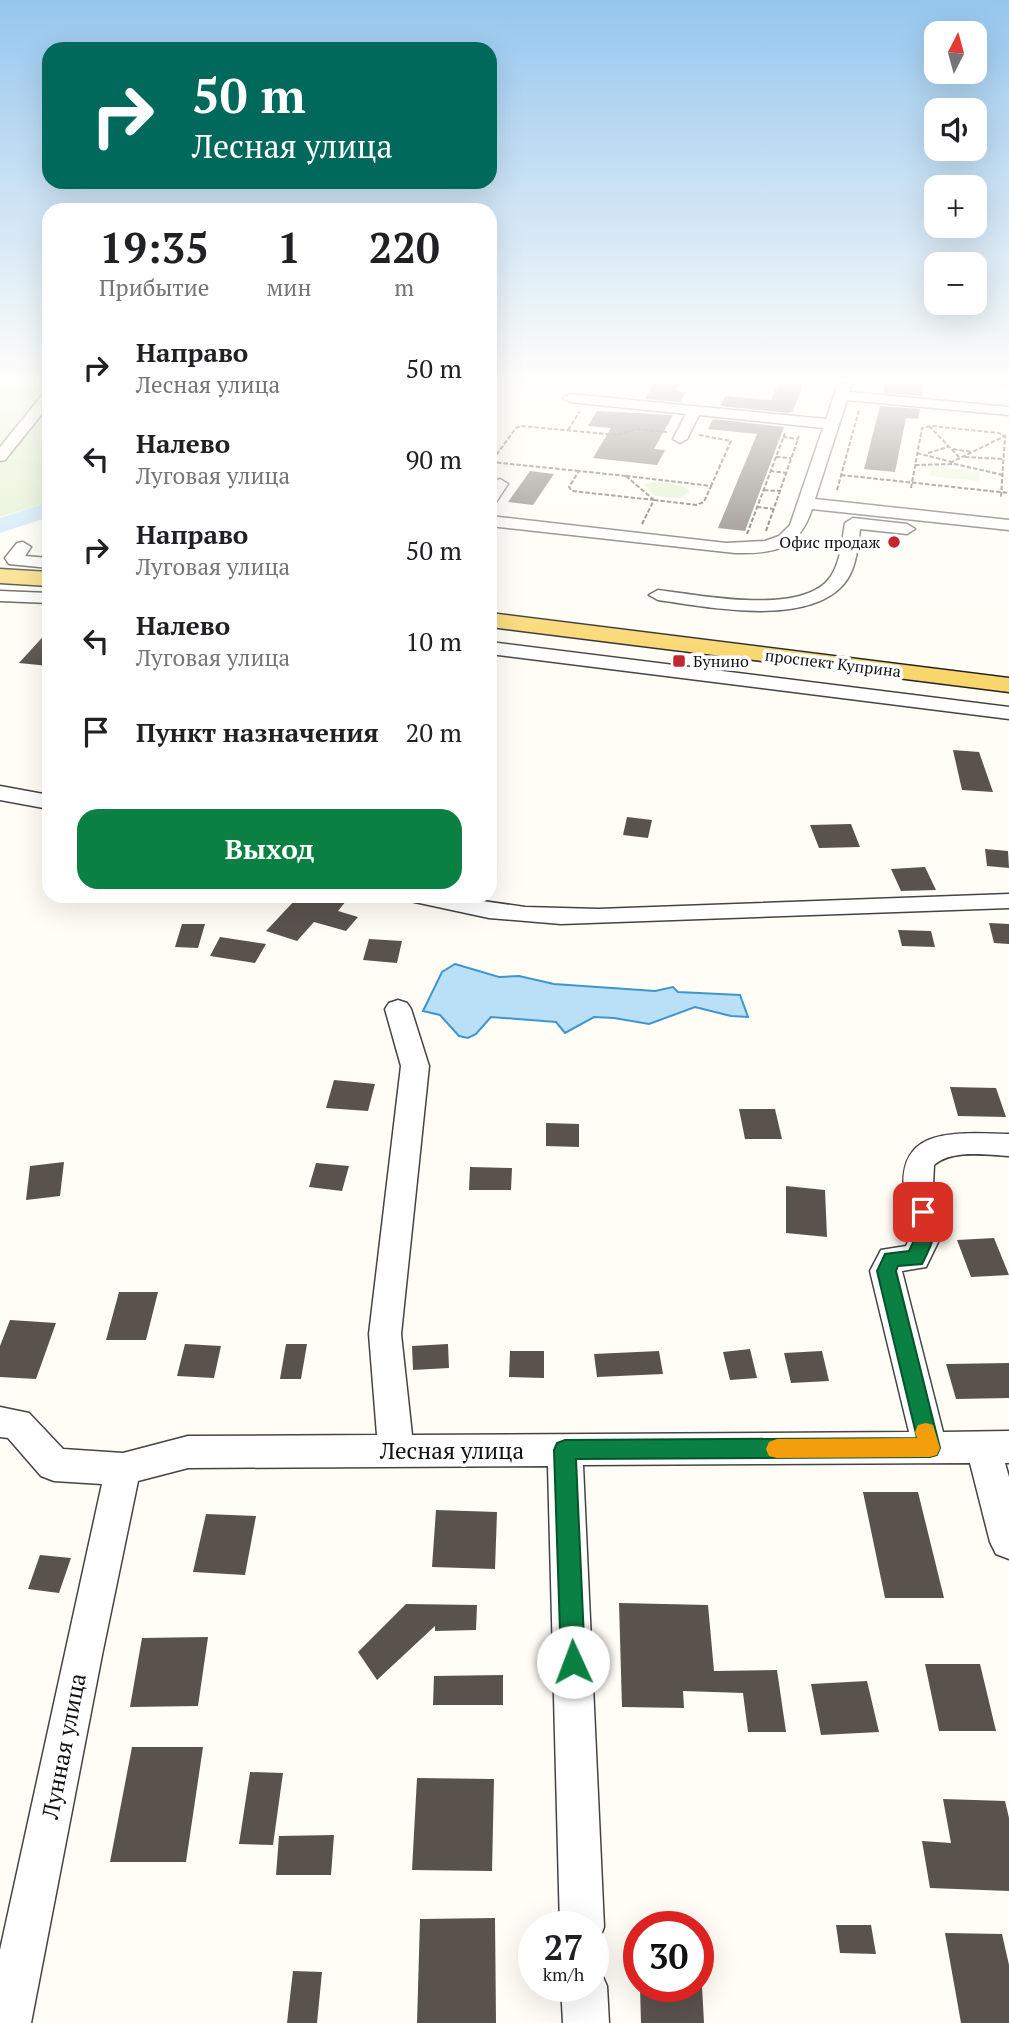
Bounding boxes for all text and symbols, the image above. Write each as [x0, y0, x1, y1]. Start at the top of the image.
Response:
north arrow [924, 21, 987, 84]
map controls [924, 21, 987, 315]
text: 50 m [192, 62, 306, 127]
icon: right [77, 70, 168, 161]
button: sound [924, 98, 987, 161]
text: Лесная улица [192, 125, 393, 167]
button: + [924, 175, 987, 238]
text: 19:35 [100, 219, 209, 275]
text: 1 [277, 219, 301, 275]
text: 220 [369, 219, 440, 275]
button: − [924, 252, 987, 315]
text: Прибытие [99, 272, 209, 303]
text: мин [266, 272, 312, 303]
text: m [394, 272, 414, 303]
text: Направо [136, 335, 248, 369]
icon: right [77, 349, 115, 387]
text: 50 m [406, 351, 462, 385]
text: Лесная улица [136, 369, 280, 400]
text: Налево [136, 426, 230, 460]
icon: left [77, 440, 115, 478]
text: 90 m [406, 442, 462, 476]
text: Луговая улица [136, 460, 290, 491]
text: Направо [136, 517, 248, 551]
icon: right [77, 531, 115, 569]
place label: Офис продаж [779, 531, 880, 553]
text: 50 m [406, 533, 462, 567]
marker: Офис продаж [886, 534, 902, 550]
text: Луговая улица [136, 551, 290, 582]
text: Налево [136, 608, 230, 642]
icon: left [77, 622, 115, 660]
text: 10 m [406, 624, 462, 658]
text: Луговая улица [136, 642, 290, 673]
street label: проспект Куприна [764, 644, 902, 682]
place label: Бунино [693, 650, 749, 672]
marker: Бунино [671, 653, 687, 669]
icon: arrive [77, 713, 115, 751]
text: Пункт назначения [136, 715, 379, 749]
text: 20 m [406, 715, 462, 749]
button: Выход [77, 809, 462, 889]
pin [893, 1182, 953, 1242]
icon: arrive [904, 1193, 942, 1231]
street label: Лесная улица [379, 1435, 524, 1466]
position arrow [536, 1625, 610, 1699]
street label: Лунная улица [34, 1670, 93, 1822]
speed limit sign: 30 [623, 1911, 714, 2002]
text: 27 [544, 1924, 583, 1970]
text: km/h [543, 1962, 584, 1986]

